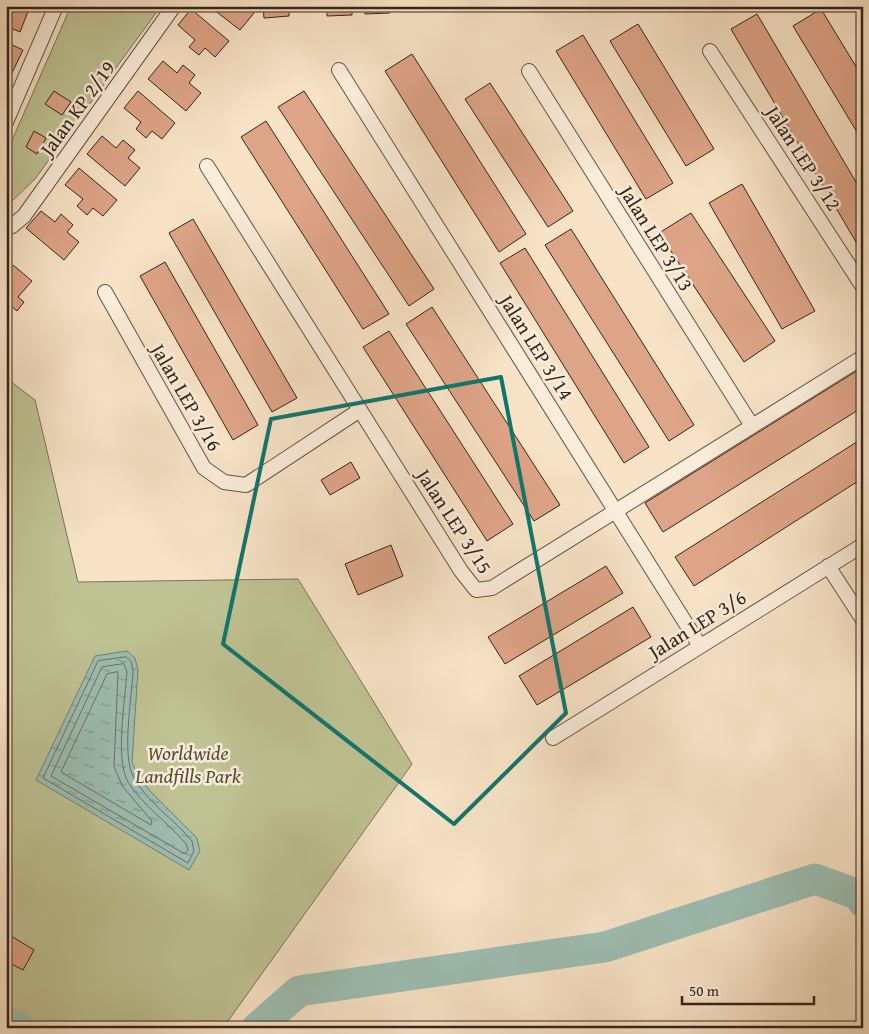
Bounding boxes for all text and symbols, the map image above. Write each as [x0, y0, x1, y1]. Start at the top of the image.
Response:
street label: Jalan KP 2/19 [31, 54, 122, 164]
street label: Jalan LEP 3/12 [758, 97, 849, 216]
street label: Jalan LEP 3/13 [611, 177, 701, 296]
street label: Jalan LEP 3/14 [491, 286, 581, 405]
street label: Jalan LEP 3/16 [143, 335, 230, 456]
street label: Jalan LEP 3/15 [409, 460, 500, 579]
street label: Jalan LEP 3/6 [640, 583, 751, 667]
park label: Worldwide Landfills Park [134, 738, 242, 790]
scale bar [682, 974, 814, 1006]
text: 50 m [689, 980, 720, 1001]

